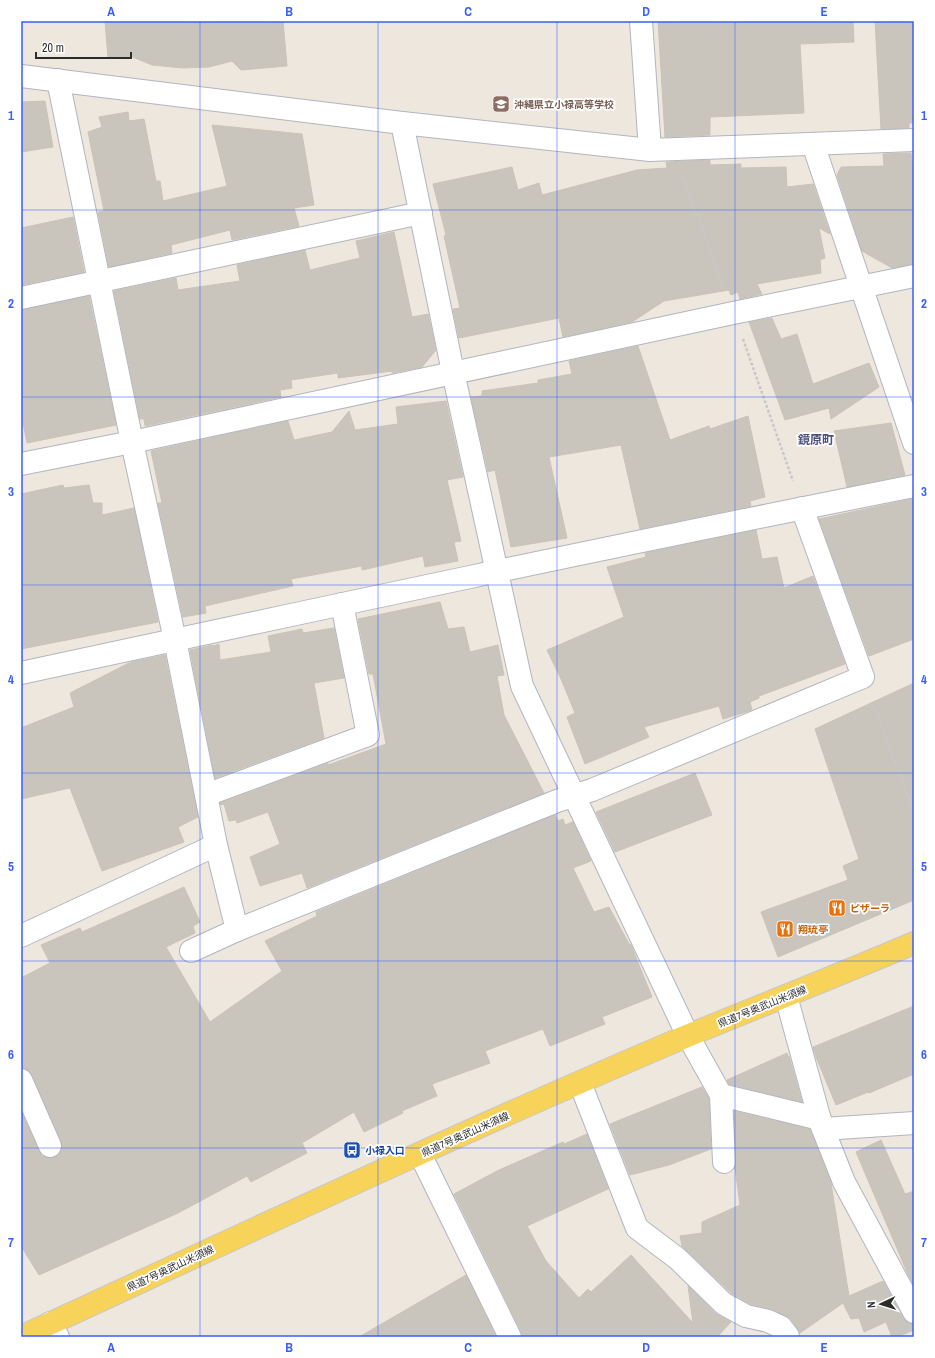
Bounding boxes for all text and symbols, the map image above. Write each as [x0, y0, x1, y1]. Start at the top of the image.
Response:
text: A [107, 3, 115, 20]
text: B [285, 3, 293, 20]
text: C [464, 3, 472, 20]
text: D [642, 3, 650, 20]
text: E [820, 3, 828, 20]
scale bar [36, 34, 131, 60]
text: 20 m [42, 40, 64, 56]
school or university icon: 沖縄県立小禄高等学校 [491, 94, 511, 114]
place label: 沖縄県立小禄高等学校 [514, 98, 614, 111]
text: 1 [8, 107, 14, 124]
text: 1 [921, 107, 927, 124]
text: 2 [8, 295, 14, 312]
text: 2 [921, 295, 927, 312]
district label: 鏡原町 [797, 432, 834, 448]
text: 3 [8, 483, 14, 500]
text: 3 [921, 483, 927, 500]
text: 4 [8, 671, 14, 688]
text: 4 [921, 671, 927, 688]
text: 5 [8, 858, 14, 875]
text: 5 [921, 858, 927, 875]
restaurant icon: ピザーラ [827, 898, 847, 918]
place label: ピザーラ [850, 902, 890, 915]
restaurant icon: 翔琉亭 [775, 919, 795, 939]
place label: 翔琉亭 [798, 923, 828, 936]
street label: 県道7号奥武山米須線 [716, 983, 808, 1030]
text: 6 [8, 1046, 14, 1063]
text: 6 [921, 1046, 927, 1063]
street label: 県道7号奥武山米須線 [419, 1109, 511, 1160]
bus stop icon: 小禄入口 [342, 1140, 362, 1160]
place label: 小禄入口 [365, 1144, 405, 1157]
text: 7 [8, 1234, 14, 1251]
text: 7 [921, 1234, 927, 1251]
street label: 県道7号奥武山米須線 [125, 1243, 216, 1294]
north arrow [861, 1284, 901, 1324]
text: N [864, 1301, 878, 1308]
text: A [107, 1339, 115, 1356]
text: B [285, 1339, 293, 1356]
text: C [464, 1339, 472, 1356]
text: D [642, 1339, 650, 1356]
text: E [820, 1339, 828, 1356]

